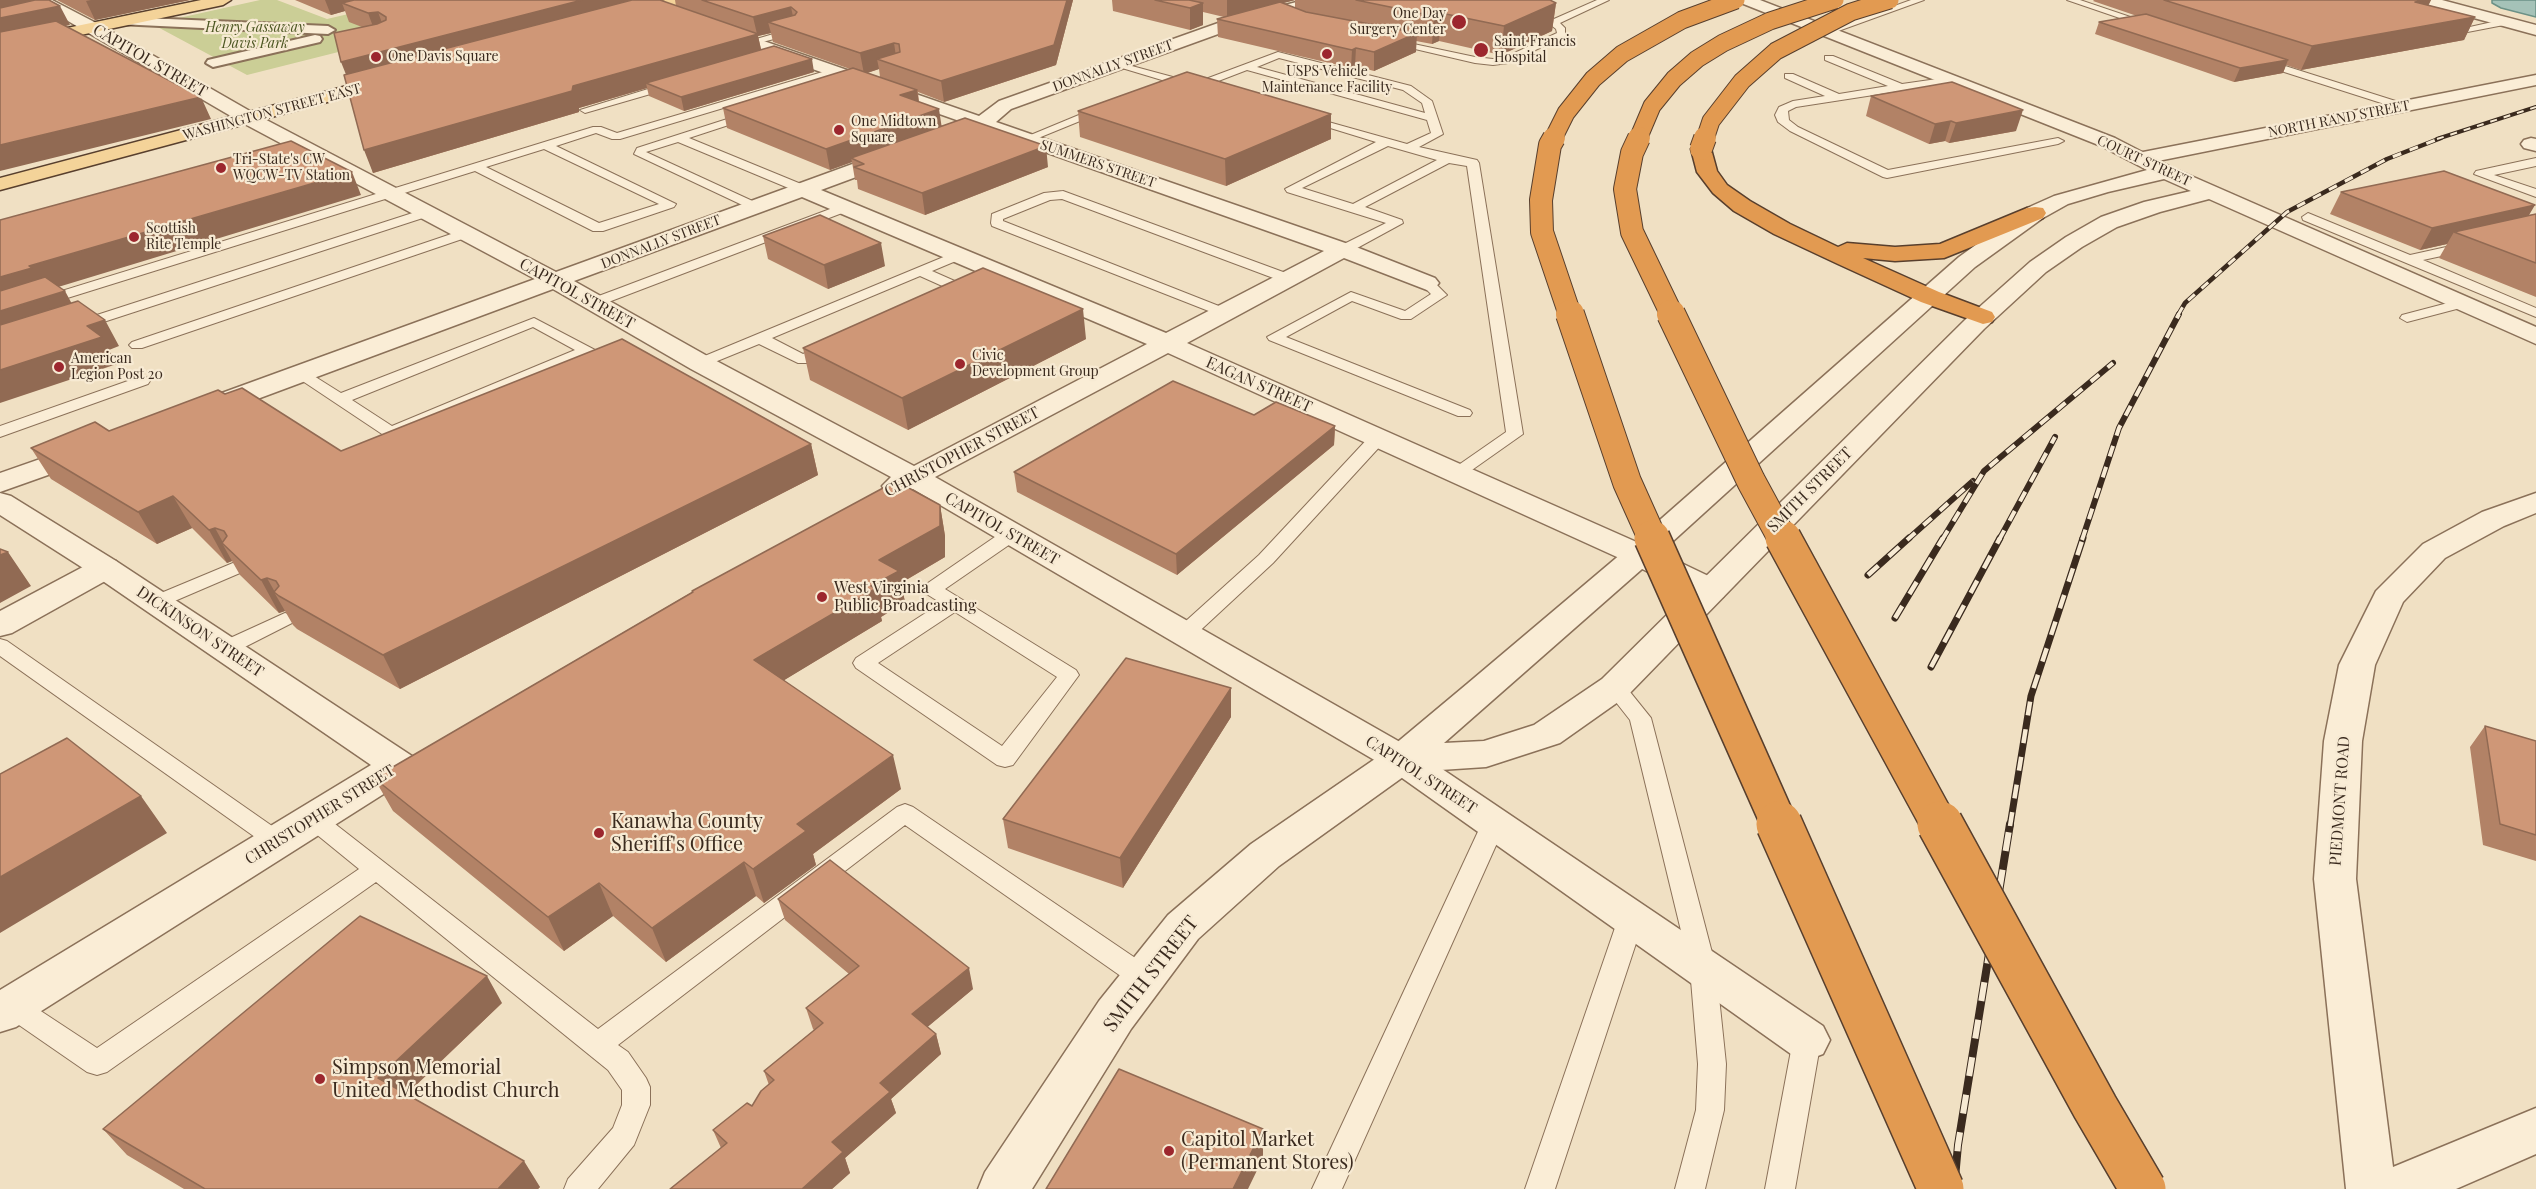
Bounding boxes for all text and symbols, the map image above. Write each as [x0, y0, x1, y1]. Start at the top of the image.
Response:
place label: One Day Surgery Center [1350, 6, 1446, 38]
marker: One Day Surgery Center [1450, 13, 1468, 31]
street label: CAPITOL STREET [89, 20, 211, 102]
park label: Henry Gassaway Davis Park [205, 20, 305, 52]
place label: Saint Francis Hospital [1494, 34, 1576, 66]
street label: DONNALLY STREET [1050, 36, 1176, 96]
marker: Saint Francis Hospital [1472, 41, 1490, 59]
marker: USPS Vehicle Maintenance Facility [1320, 47, 1334, 61]
place label: One Davis Square [388, 49, 499, 65]
marker: One Davis Square [369, 50, 383, 64]
place label: USPS Vehicle Maintenance Facility [1262, 64, 1392, 96]
street label: WASHINGTON STREET EAST [181, 80, 363, 144]
street label: NORTH RAND STREET [2267, 97, 2411, 141]
place label: One Midtown Square [851, 114, 936, 146]
marker: One Midtown Square [832, 123, 846, 137]
street label: COURT STREET [2094, 132, 2194, 190]
street label: SUMMERS STREET [1038, 136, 1158, 192]
place label: Tri-State's CW WQCW-TV Station [233, 152, 350, 184]
marker: Tri-State's CW WQCW-TV Station [214, 161, 228, 175]
street label: DONNALLY STREET [599, 211, 723, 273]
place label: Scottish Rite Temple [146, 221, 221, 254]
marker: Scottish Rite Temple [127, 230, 141, 244]
street label: CAPITOL STREET [516, 254, 638, 334]
place label: Civic Development Group [972, 348, 1099, 380]
place label: American Legion Post 20 [71, 351, 163, 384]
street label: EAGAN STREET [1203, 353, 1315, 417]
marker: Civic Development Group [953, 357, 967, 371]
marker: American Legion Post 20 [52, 360, 66, 374]
street label: CHRISTOPHER STREET [881, 403, 1043, 501]
street label: SMITH STREET [1763, 443, 1857, 537]
street label: CAPITOL STREET [941, 488, 1063, 570]
place label: West Virginia Public Broadcasting [834, 578, 976, 616]
street label: DICKINSON STREET [133, 582, 267, 682]
marker: West Virginia Public Broadcasting [815, 590, 829, 604]
street label: CAPITOL STREET [1362, 732, 1480, 818]
street label: PIEDMONT ROAD [2326, 735, 2354, 867]
street label: CHRISTOPHER STREET [241, 761, 399, 869]
place label: Kanawha County Sheriff's Office [611, 810, 763, 857]
marker: Kanawha County Sheriff's Office [592, 826, 606, 840]
street label: SMITH STREET [1098, 911, 1204, 1037]
place label: Simpson Memorial United Methodist Church [332, 1056, 560, 1103]
marker: Simpson Memorial United Methodist Church [313, 1072, 327, 1086]
place label: Capitol Market (Permanent Stores) [1181, 1128, 1354, 1175]
marker: Capitol Market (Permanent Stores) [1162, 1144, 1176, 1158]

